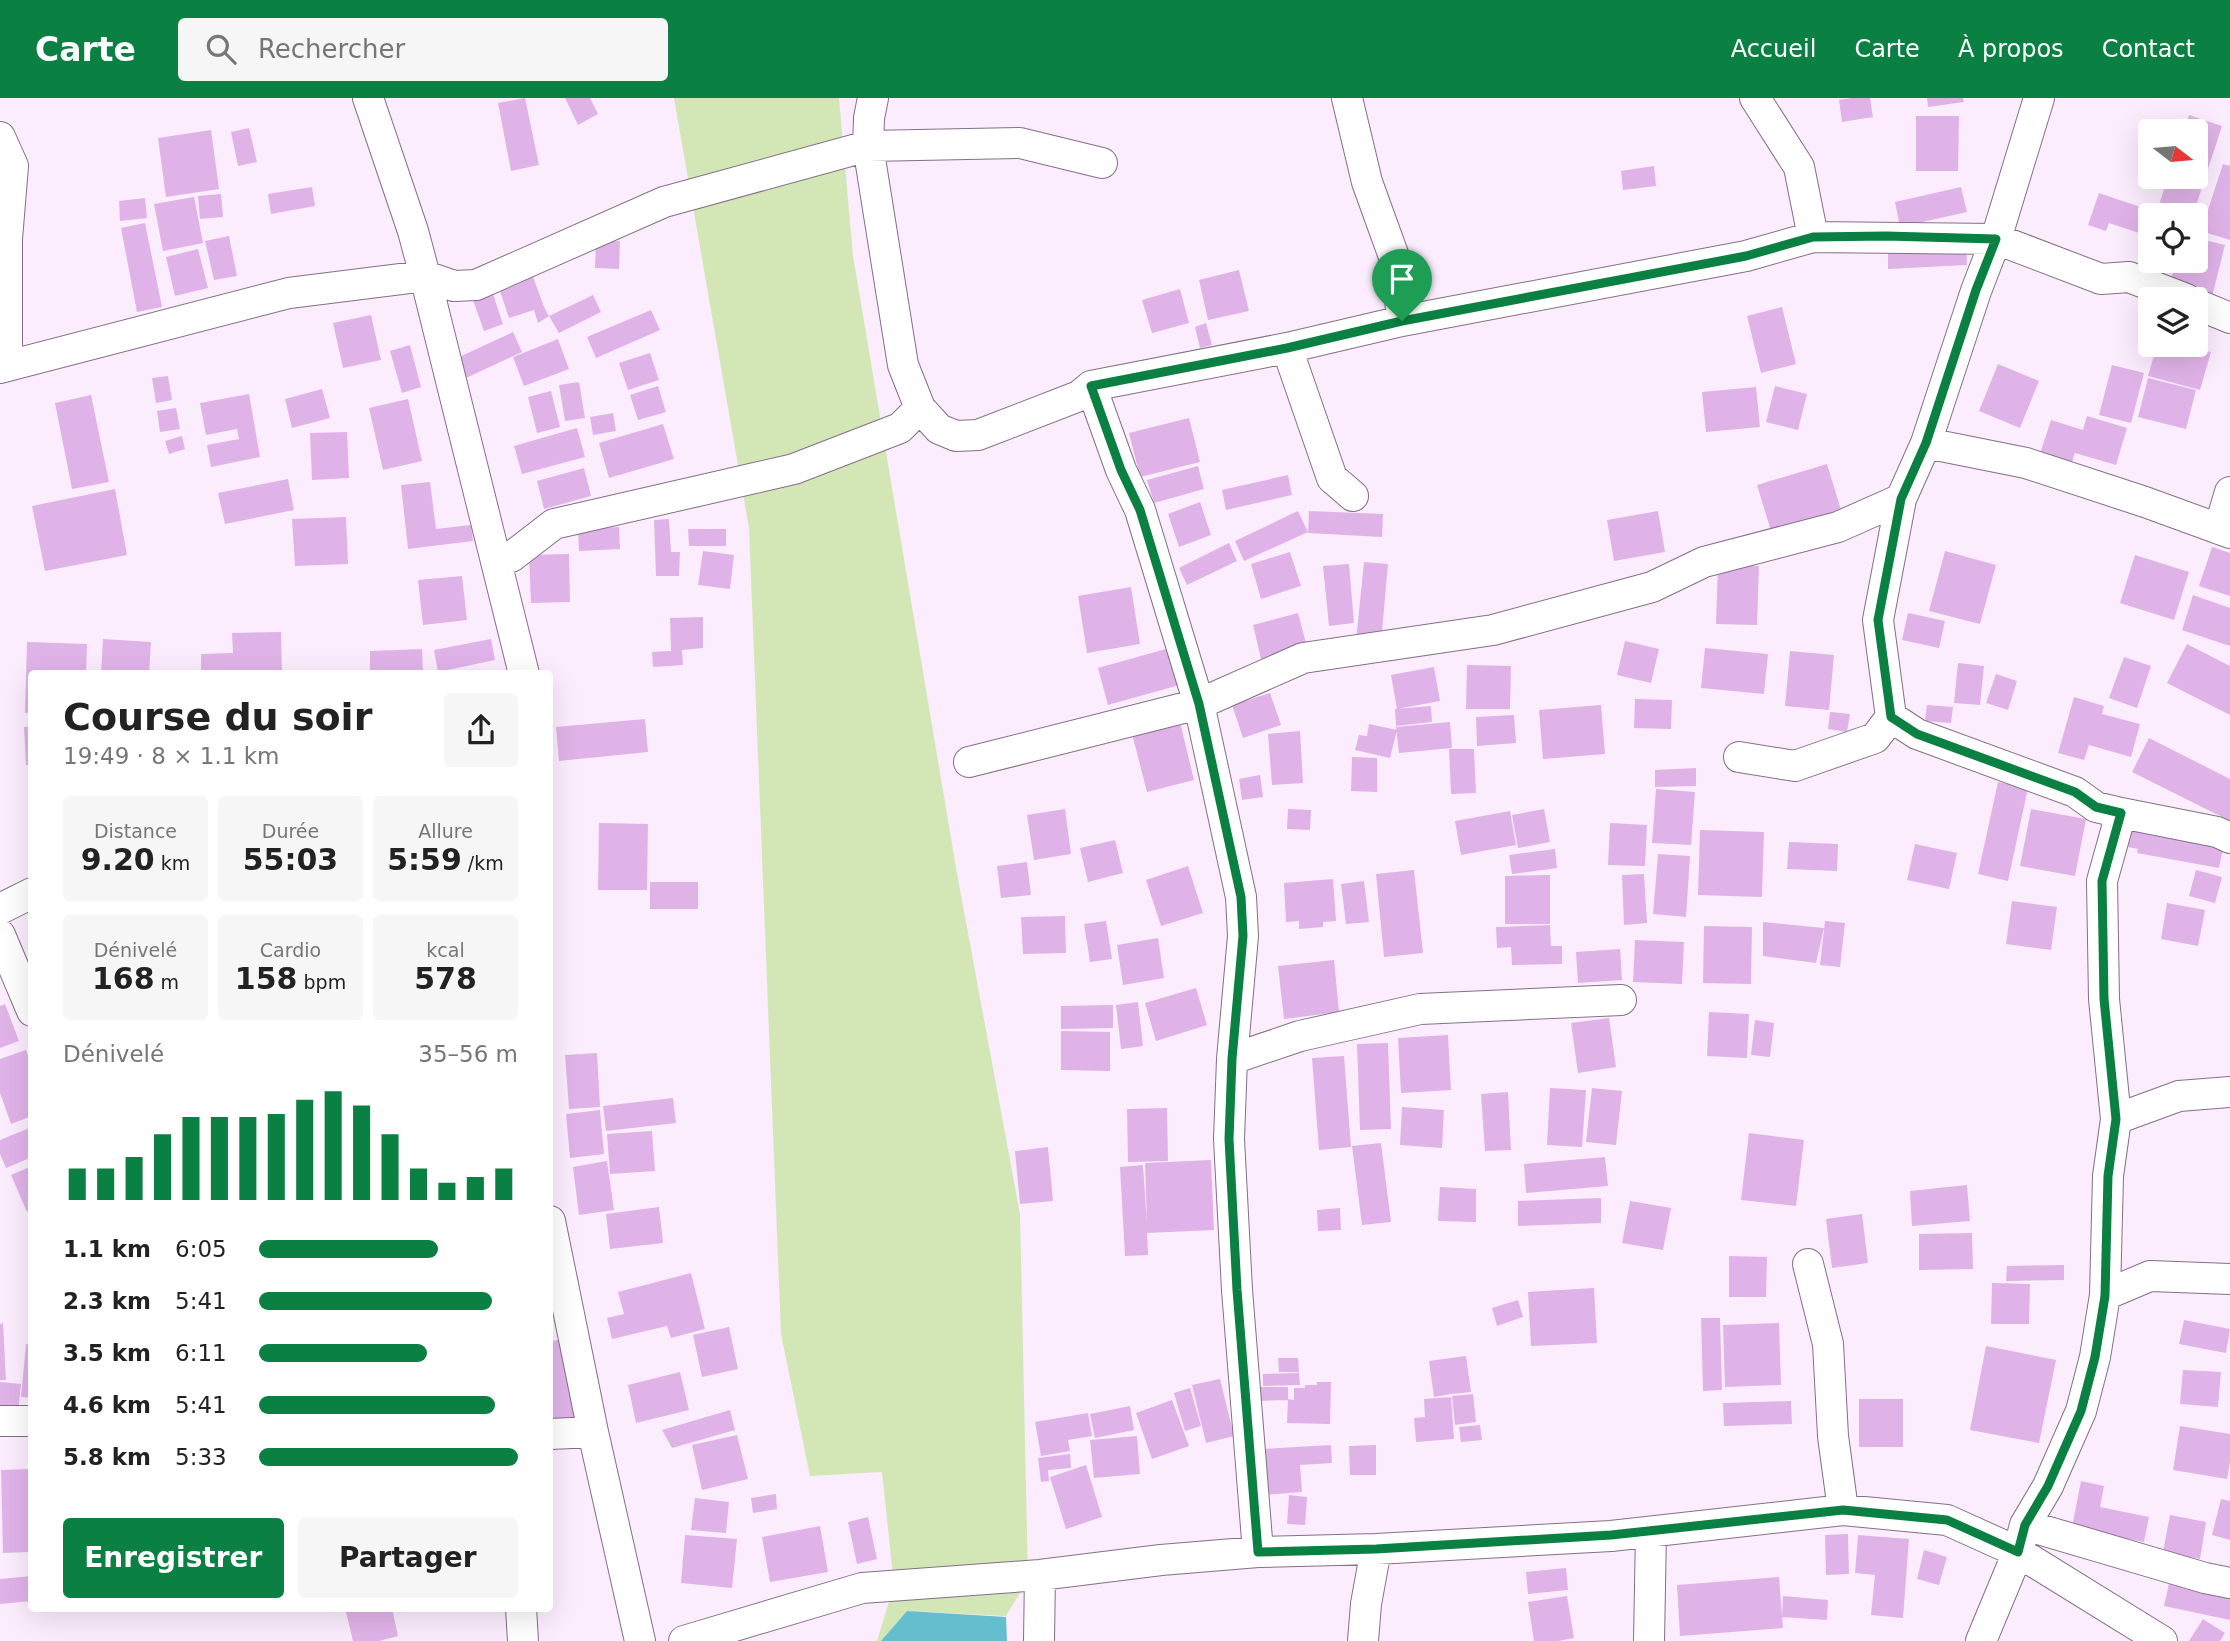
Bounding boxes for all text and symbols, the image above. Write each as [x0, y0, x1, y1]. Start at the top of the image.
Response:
search box [178, 18, 668, 81]
text: Carte [35, 30, 136, 69]
icon: search [202, 30, 240, 68]
text: Rechercher [258, 34, 405, 64]
text: Accueil [1731, 35, 1816, 63]
text: Carte [1854, 35, 1920, 63]
text: À propos [1958, 35, 2064, 63]
text: Contact [2102, 35, 2195, 63]
north arrow [2138, 119, 2208, 189]
map controls [2138, 119, 2208, 357]
button: locate [2138, 203, 2208, 273]
pin [1372, 249, 1432, 321]
icon: arrive [1383, 260, 1421, 298]
button: layers [2138, 287, 2208, 357]
button: share [444, 693, 518, 767]
text: Course du soir [63, 695, 372, 739]
text: 19:49 · 8 × 1.1 km [63, 743, 279, 769]
text: Distance [94, 820, 177, 842]
text: Durée [262, 820, 319, 842]
text: Allure [418, 820, 473, 842]
text: 9.20 [81, 842, 155, 877]
text: 55:03 [243, 842, 338, 877]
text: 5:59 [387, 842, 462, 877]
text: km [155, 852, 190, 874]
text: /km [462, 852, 504, 874]
text: Dénivelé [94, 939, 177, 961]
text: Cardio [260, 939, 321, 961]
text: kcal [426, 939, 465, 961]
text: 168 [92, 961, 155, 996]
text: 158 [235, 961, 297, 996]
text: 578 [414, 961, 477, 996]
text: m [155, 971, 179, 993]
text: bpm [297, 971, 346, 993]
text: Dénivelé [63, 1041, 164, 1067]
text: 35–56 m [418, 1041, 518, 1067]
text: 1.1 km [63, 1236, 151, 1262]
text: 6:05 [175, 1236, 227, 1262]
text: 2.3 km [63, 1288, 151, 1314]
text: 5:41 [175, 1288, 227, 1314]
text: 3.5 km [63, 1340, 151, 1366]
text: 6:11 [175, 1340, 227, 1366]
text: 4.6 km [63, 1392, 151, 1418]
text: 5:41 [175, 1392, 227, 1418]
text: 5.8 km [63, 1444, 151, 1470]
text: 5:33 [175, 1444, 227, 1470]
button: Enregistrer [63, 1518, 284, 1598]
button: Partager [298, 1518, 518, 1598]

